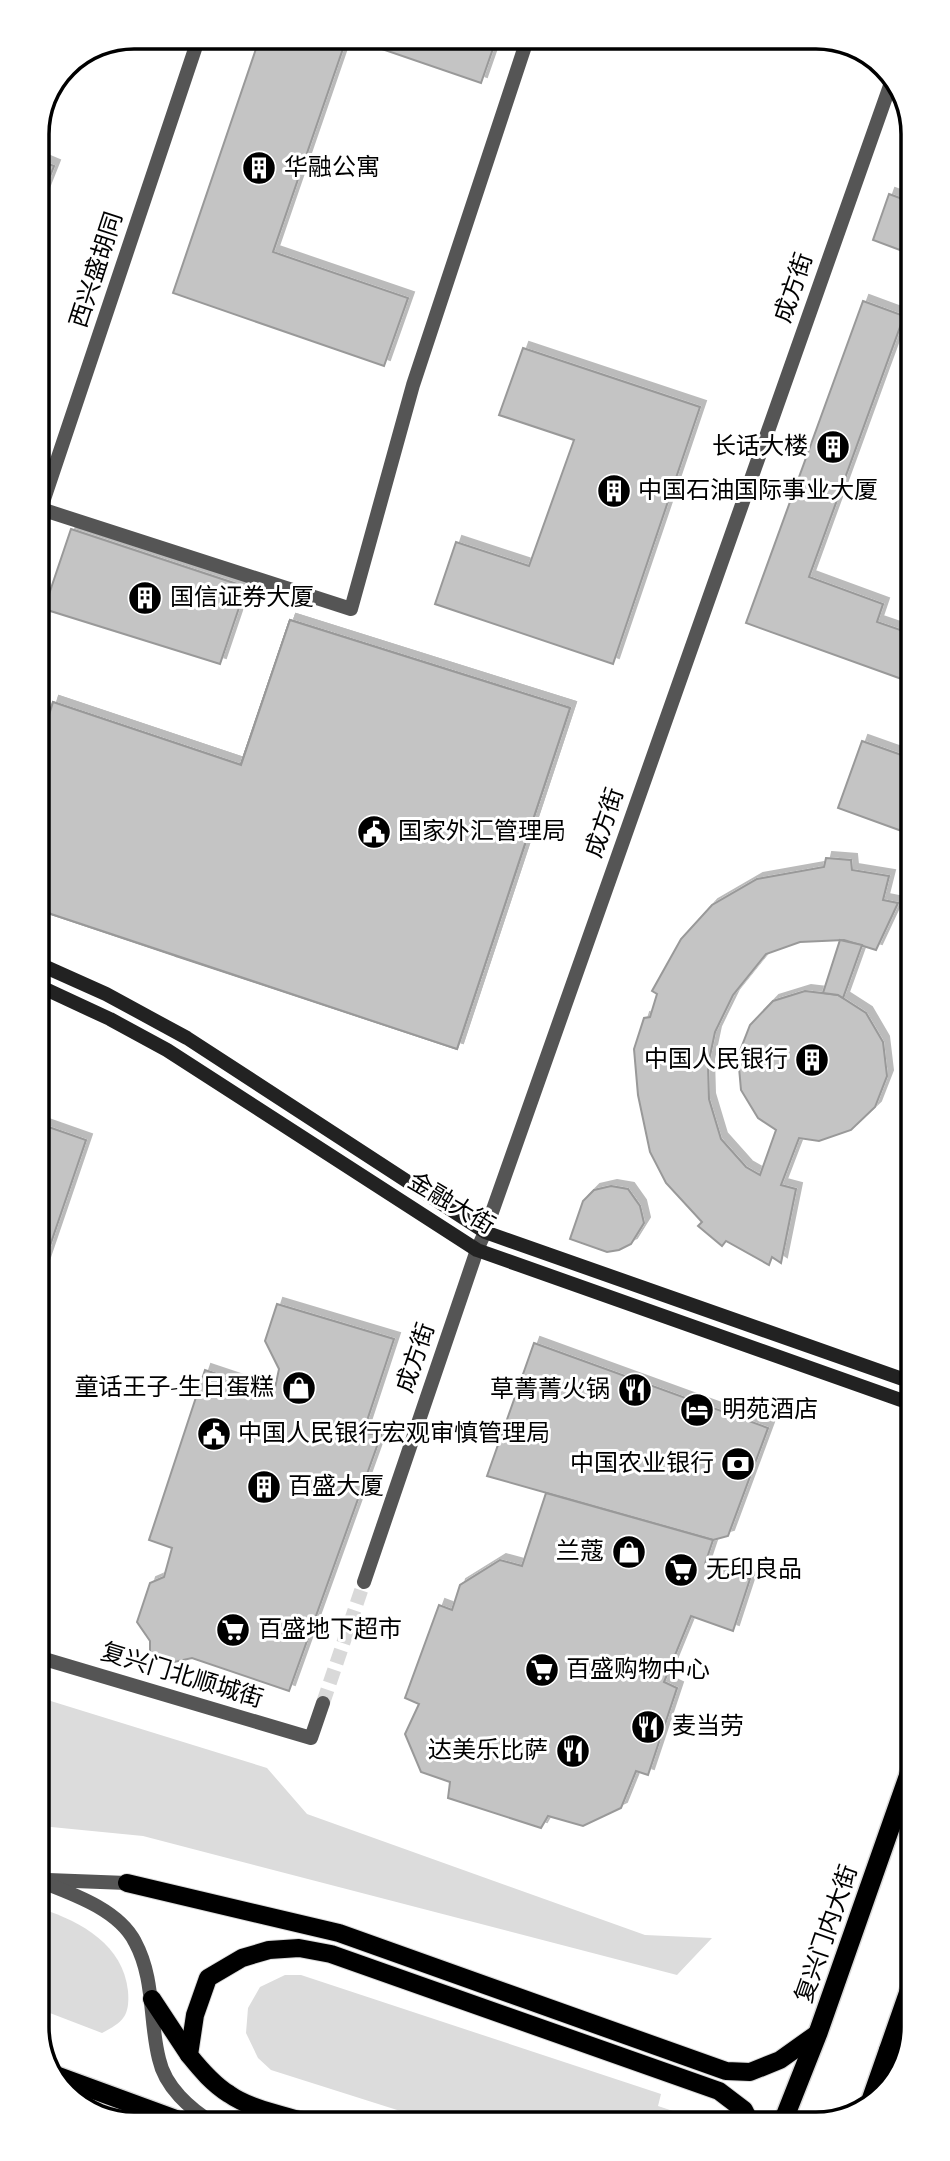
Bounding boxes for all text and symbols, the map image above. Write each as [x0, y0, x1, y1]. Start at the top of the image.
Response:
building icon: 华融公寓 [240, 149, 278, 187]
place label: 华融公寓 [284, 154, 380, 180]
street label: 西兴盛胡同 [65, 209, 127, 331]
street label: 成方街 [769, 249, 817, 326]
building icon: 长话大楼 [814, 428, 852, 466]
place label: 长话大楼 [712, 433, 808, 459]
building icon: 中国石油国际事业大厦 [595, 472, 633, 510]
place label: 中国石油国际事业大厦 [638, 477, 878, 503]
building icon: 国信证券大厦 [126, 579, 164, 617]
place label: 国信证券大厦 [170, 584, 314, 610]
street label: 成方街 [580, 784, 628, 861]
public building icon: 国家外汇管理局 [355, 813, 393, 851]
place label: 国家外汇管理局 [398, 818, 566, 844]
building icon: 中国人民银行 [793, 1041, 831, 1079]
place label: 中国人民银行 [644, 1046, 788, 1072]
street label: 金融大街 [404, 1167, 499, 1239]
street label: 成方街 [391, 1319, 439, 1396]
shop icon: 童话王子-生日蛋糕 [280, 1369, 318, 1407]
restaurant icon: 草菁菁火锅 [616, 1371, 654, 1409]
place label: 童话王子-生日蛋糕 [75, 1374, 274, 1400]
place label: 草菁菁火锅 [490, 1376, 610, 1402]
hotel icon: 明苑酒店 [678, 1391, 716, 1429]
place label: 明苑酒店 [722, 1396, 818, 1422]
public building icon: 中国人民银行宏观审慎管理局 [195, 1415, 233, 1453]
place label: 中国人民银行宏观审慎管理局 [238, 1420, 550, 1446]
bank icon: 中国农业银行 [719, 1445, 757, 1483]
place label: 中国农业银行 [570, 1450, 714, 1476]
building icon: 百盛大厦 [245, 1468, 283, 1506]
place label: 百盛大厦 [288, 1473, 384, 1499]
shop icon: 兰蔻 [610, 1533, 648, 1571]
place label: 兰蔻 [556, 1538, 604, 1564]
supermarket icon: 无印良品 [662, 1551, 700, 1589]
place label: 无印良品 [706, 1556, 802, 1582]
supermarket icon: 百盛地下超市 [214, 1611, 252, 1649]
place label: 百盛地下超市 [258, 1616, 402, 1642]
street label: 复兴门北顺城街 [98, 1638, 266, 1712]
supermarket icon: 百盛购物中心 [523, 1651, 561, 1689]
place label: 百盛购物中心 [566, 1656, 710, 1682]
restaurant icon: 麦当劳 [629, 1708, 667, 1746]
place label: 麦当劳 [672, 1713, 744, 1739]
restaurant icon: 达美乐比萨 [554, 1732, 592, 1770]
place label: 达美乐比萨 [428, 1737, 548, 1763]
street label: 复兴门内大街 [790, 1861, 862, 2006]

